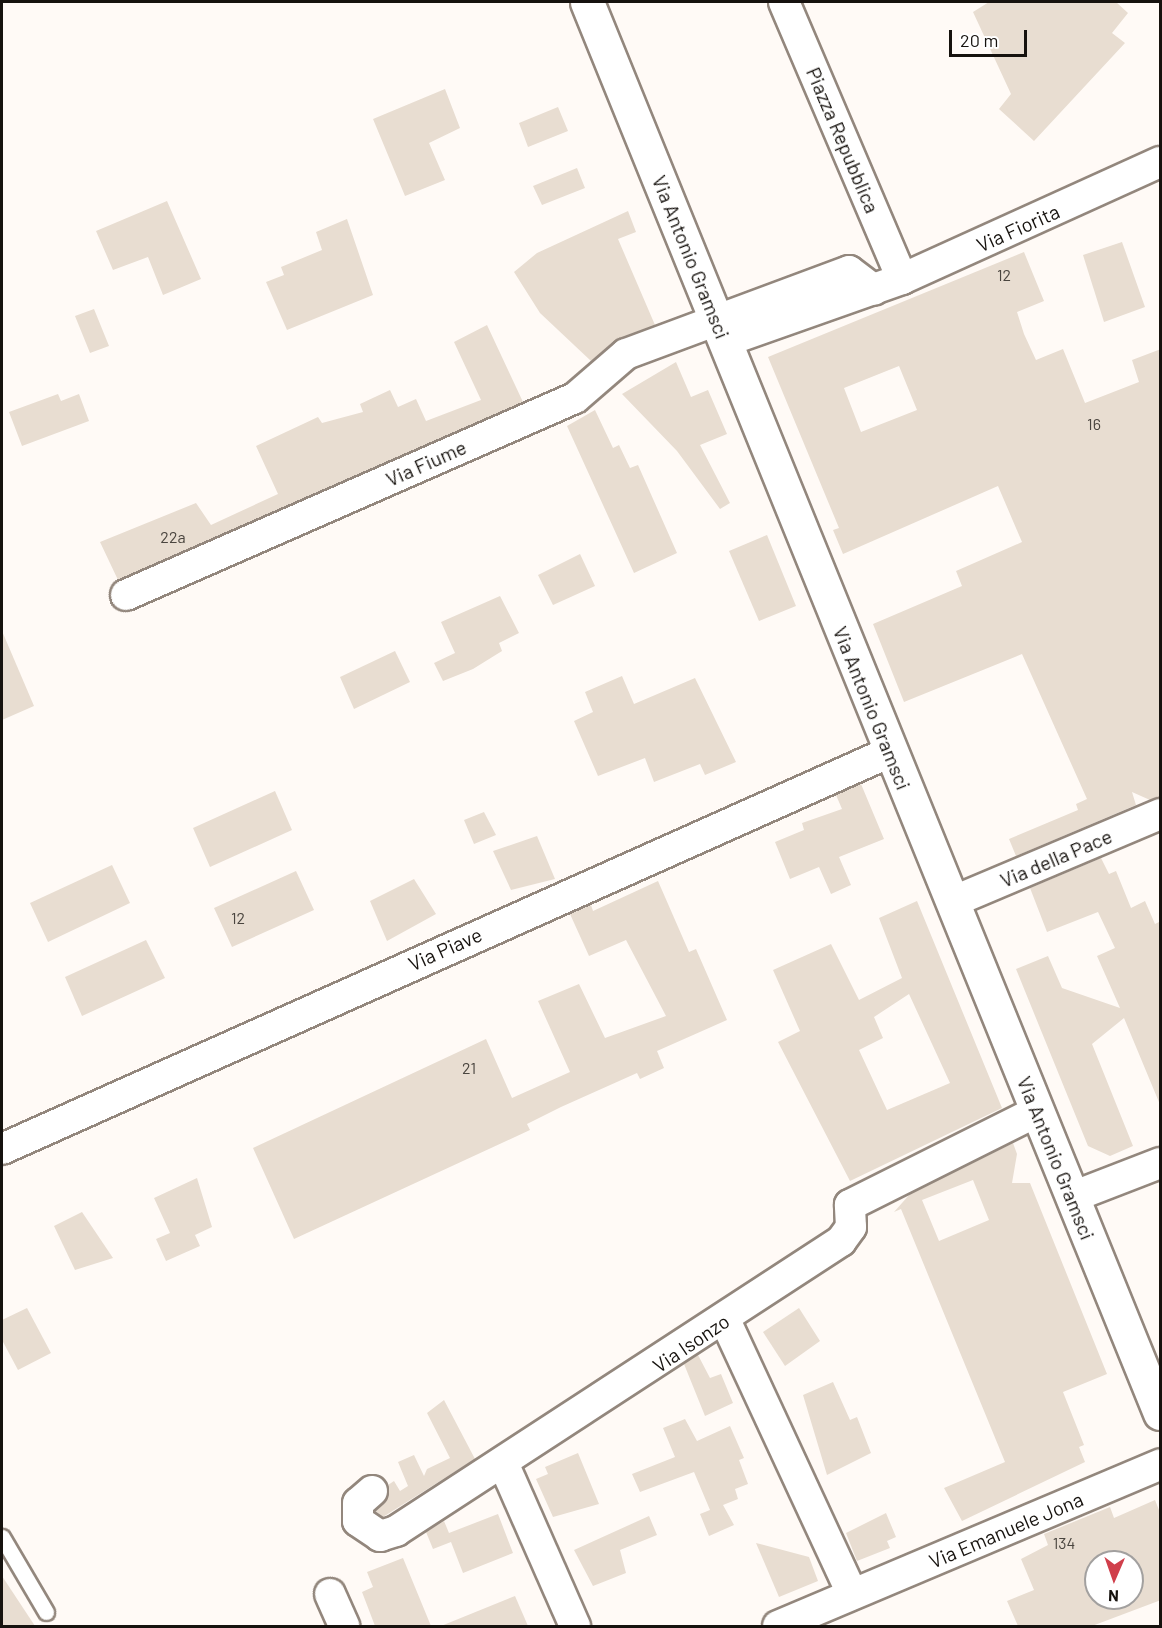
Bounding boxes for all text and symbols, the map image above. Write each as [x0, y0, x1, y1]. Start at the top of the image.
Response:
scale bar [952, 18, 1030, 56]
text: 20 m [960, 29, 998, 51]
street label: Piazza Repubblica [801, 64, 885, 216]
street label: Via Antonio Gramsci [647, 172, 735, 342]
street label: Via Fiorita [973, 199, 1063, 257]
house number: 12 [997, 265, 1011, 285]
house number: 16 [1087, 414, 1101, 434]
street label: Via Fiume [382, 435, 470, 491]
house number: 22a [160, 527, 186, 547]
street label: Via Antonio Gramsci [828, 623, 916, 793]
street label: Via della Pace [996, 824, 1116, 892]
house number: 12 [231, 908, 245, 928]
street label: Via Piave [405, 922, 485, 976]
house number: 21 [462, 1058, 476, 1078]
street label: Via Antonio Gramsci [1012, 1073, 1100, 1243]
street label: Via Isonzo [648, 1309, 734, 1377]
street label: Via Emanuele Jona [925, 1487, 1087, 1573]
house number: 134 [1053, 1533, 1075, 1553]
north arrow [1084, 1550, 1144, 1610]
text: N [1108, 1587, 1119, 1606]

